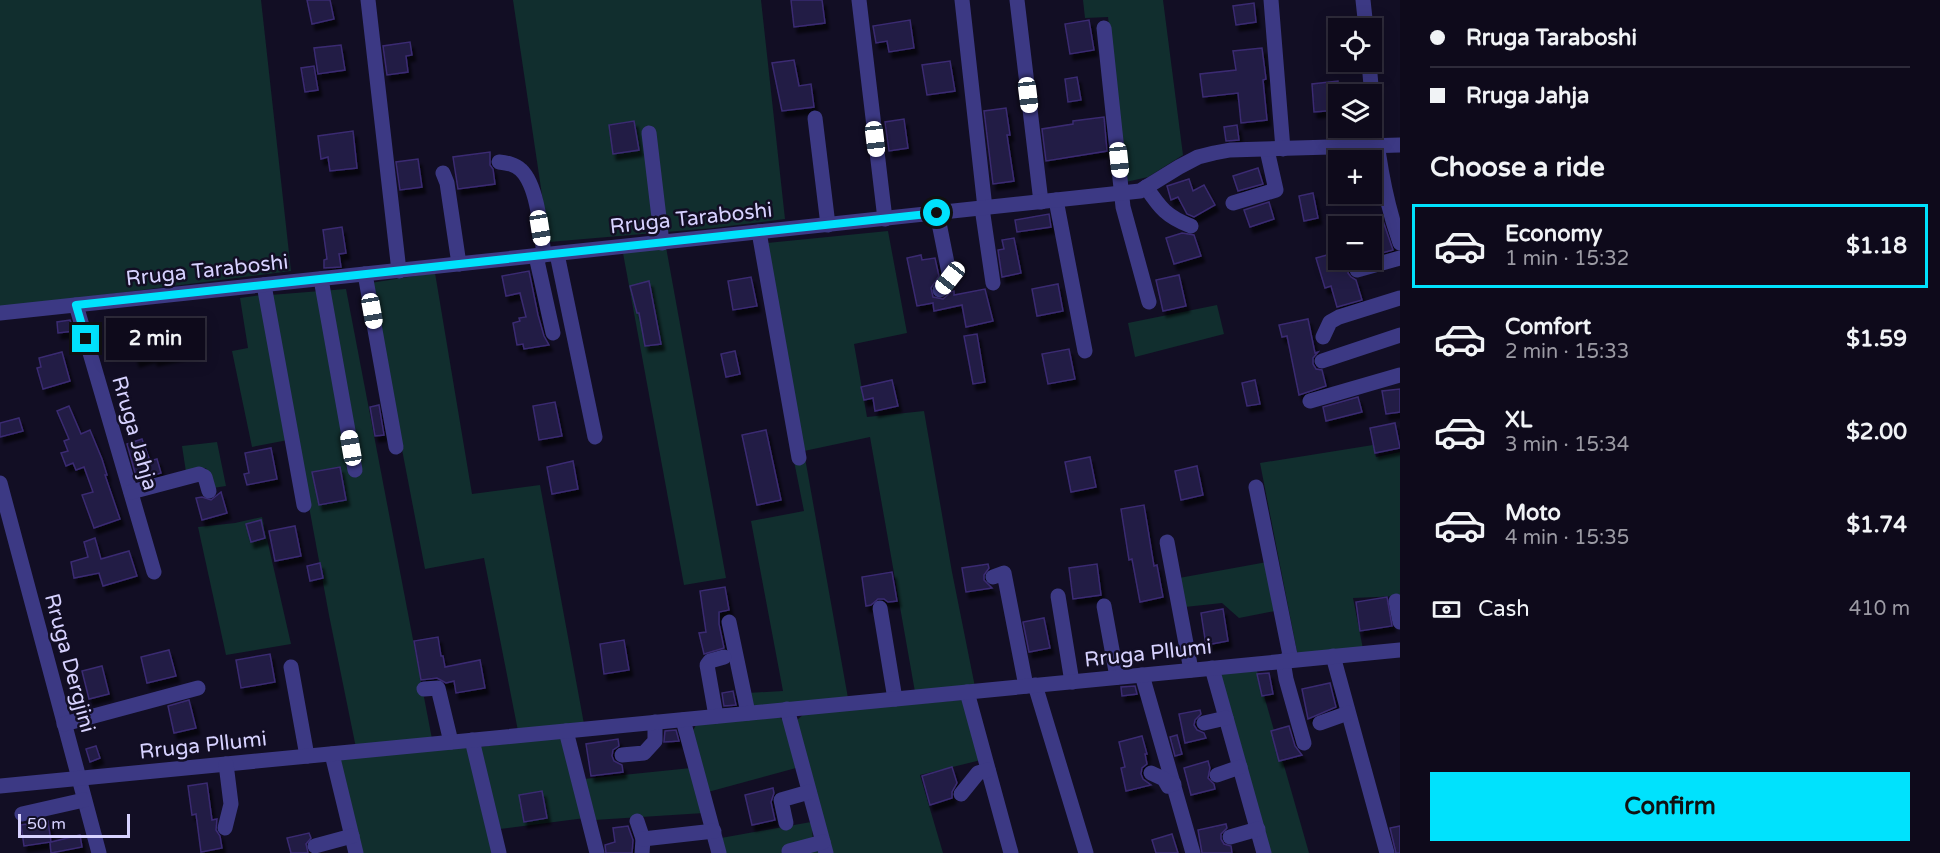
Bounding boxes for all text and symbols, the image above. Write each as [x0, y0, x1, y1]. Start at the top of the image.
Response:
map controls [1328, 18, 1382, 270]
button: locate [1328, 18, 1382, 72]
text: Rruga Taraboshi [1466, 25, 1637, 51]
car [1017, 76, 1039, 114]
text: Rruga Jahja [1466, 83, 1589, 109]
button: layers [1328, 84, 1382, 138]
car [864, 120, 886, 158]
car [1108, 141, 1130, 179]
button: + [1328, 150, 1382, 204]
text: Choose a ride [1430, 151, 1605, 184]
street label: Rruga Taraboshi [609, 198, 773, 239]
route start [923, 199, 950, 226]
car [528, 209, 552, 247]
button: − [1328, 216, 1382, 270]
icon: car [1433, 219, 1487, 273]
text: Economy [1505, 221, 1602, 247]
text: $1.18 [1846, 233, 1907, 259]
text: 1 min · 15:32 [1505, 247, 1629, 271]
street label: Rruga Taraboshi [125, 250, 289, 291]
car [932, 258, 968, 298]
car [360, 292, 384, 330]
icon: car [1433, 312, 1487, 366]
text: Comfort [1505, 314, 1591, 340]
callout: 2 min [107, 318, 206, 360]
route end [72, 325, 99, 352]
text: $1.59 [1846, 326, 1907, 352]
text: 2 min [129, 327, 182, 351]
text: 2 min · 15:33 [1505, 340, 1629, 364]
street label: Rruga Jahja [106, 373, 163, 493]
icon: car [1433, 405, 1487, 459]
text: XL [1505, 407, 1532, 433]
text: $2.00 [1846, 419, 1907, 445]
car [339, 429, 363, 467]
text: 3 min · 15:34 [1505, 433, 1629, 457]
icon: car [1433, 498, 1487, 552]
text: Moto [1505, 500, 1561, 526]
text: $1.74 [1846, 512, 1907, 538]
text: 4 min · 15:35 [1505, 526, 1629, 550]
street label: Rruga Dergjini [39, 591, 100, 735]
icon: cash [1430, 593, 1463, 626]
text: Cash [1478, 596, 1530, 622]
text: 410 m [1849, 597, 1910, 621]
street label: Rruga Pllumi [1083, 634, 1213, 673]
street label: Rruga Pllumi [138, 726, 268, 765]
button: Confirm [1430, 772, 1910, 841]
scale bar [18, 811, 130, 838]
text: 50 m [27, 814, 66, 834]

